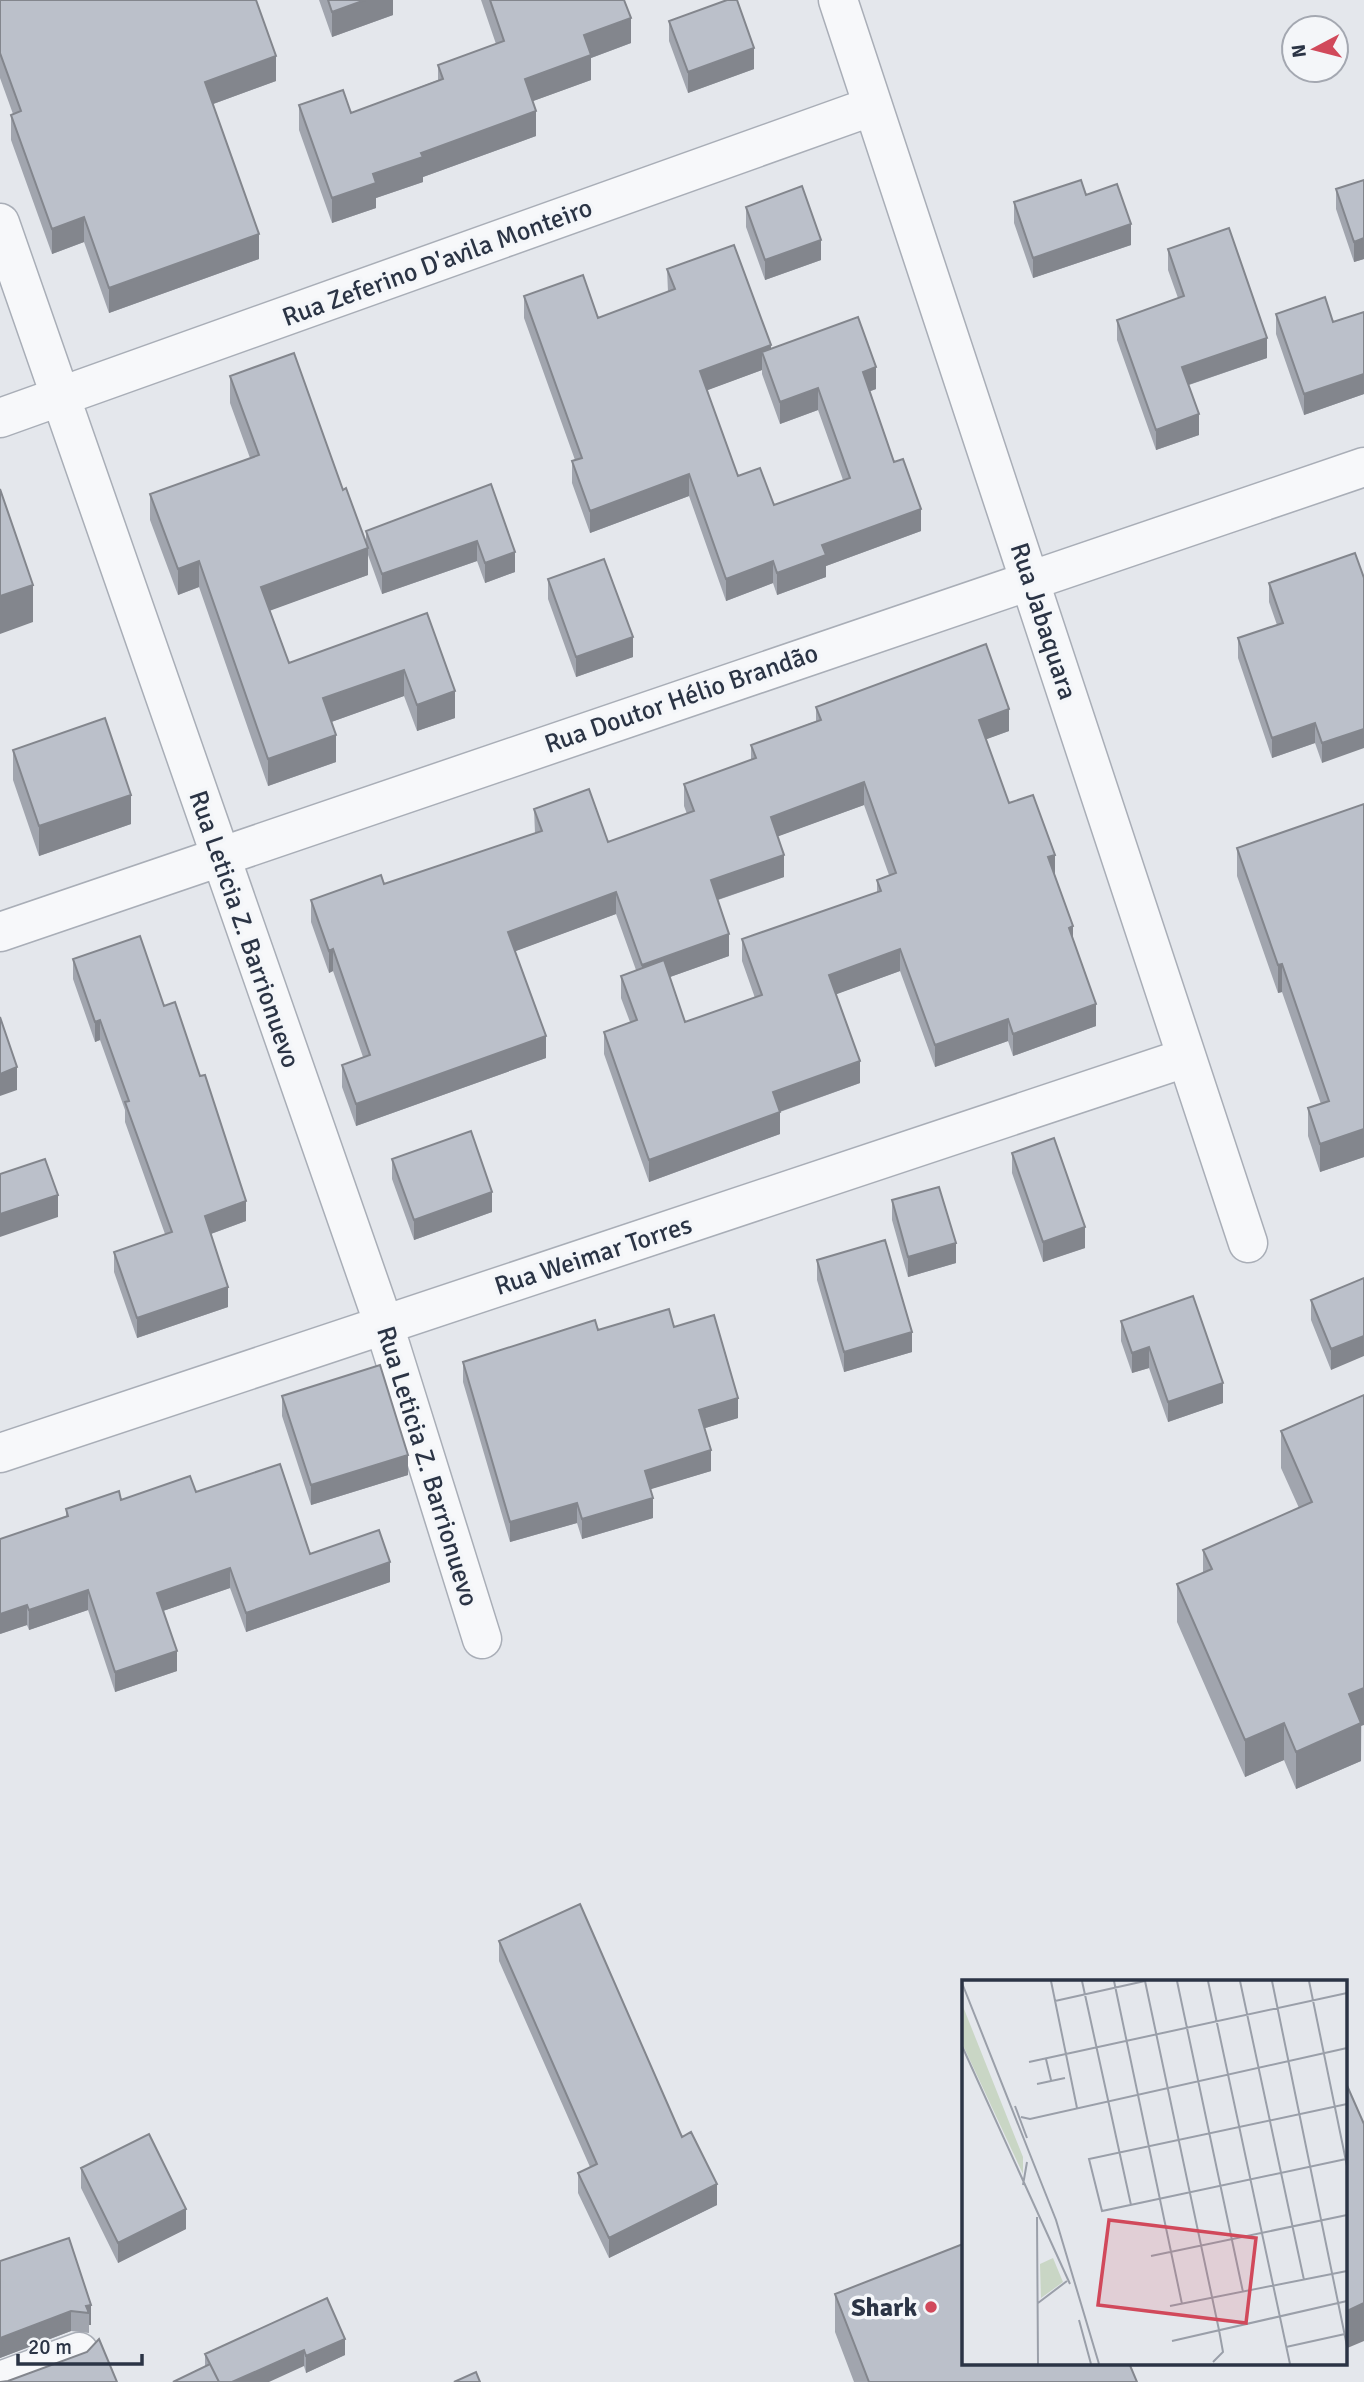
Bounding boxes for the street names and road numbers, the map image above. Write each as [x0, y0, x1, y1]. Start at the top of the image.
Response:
street label: Rua Zeferino D'avila Monteiro [278, 192, 597, 334]
street label: Rua Jabaquara [1003, 539, 1083, 704]
street label: Rua Doutor Hélio Brandão [540, 637, 822, 761]
street label: Rua Leticia Z. Barrionuevo [182, 786, 307, 1072]
street label: Rua Weimar Torres [491, 1209, 696, 1303]
street label: Rua Leticia Z. Barrionuevo [369, 1322, 485, 1610]

